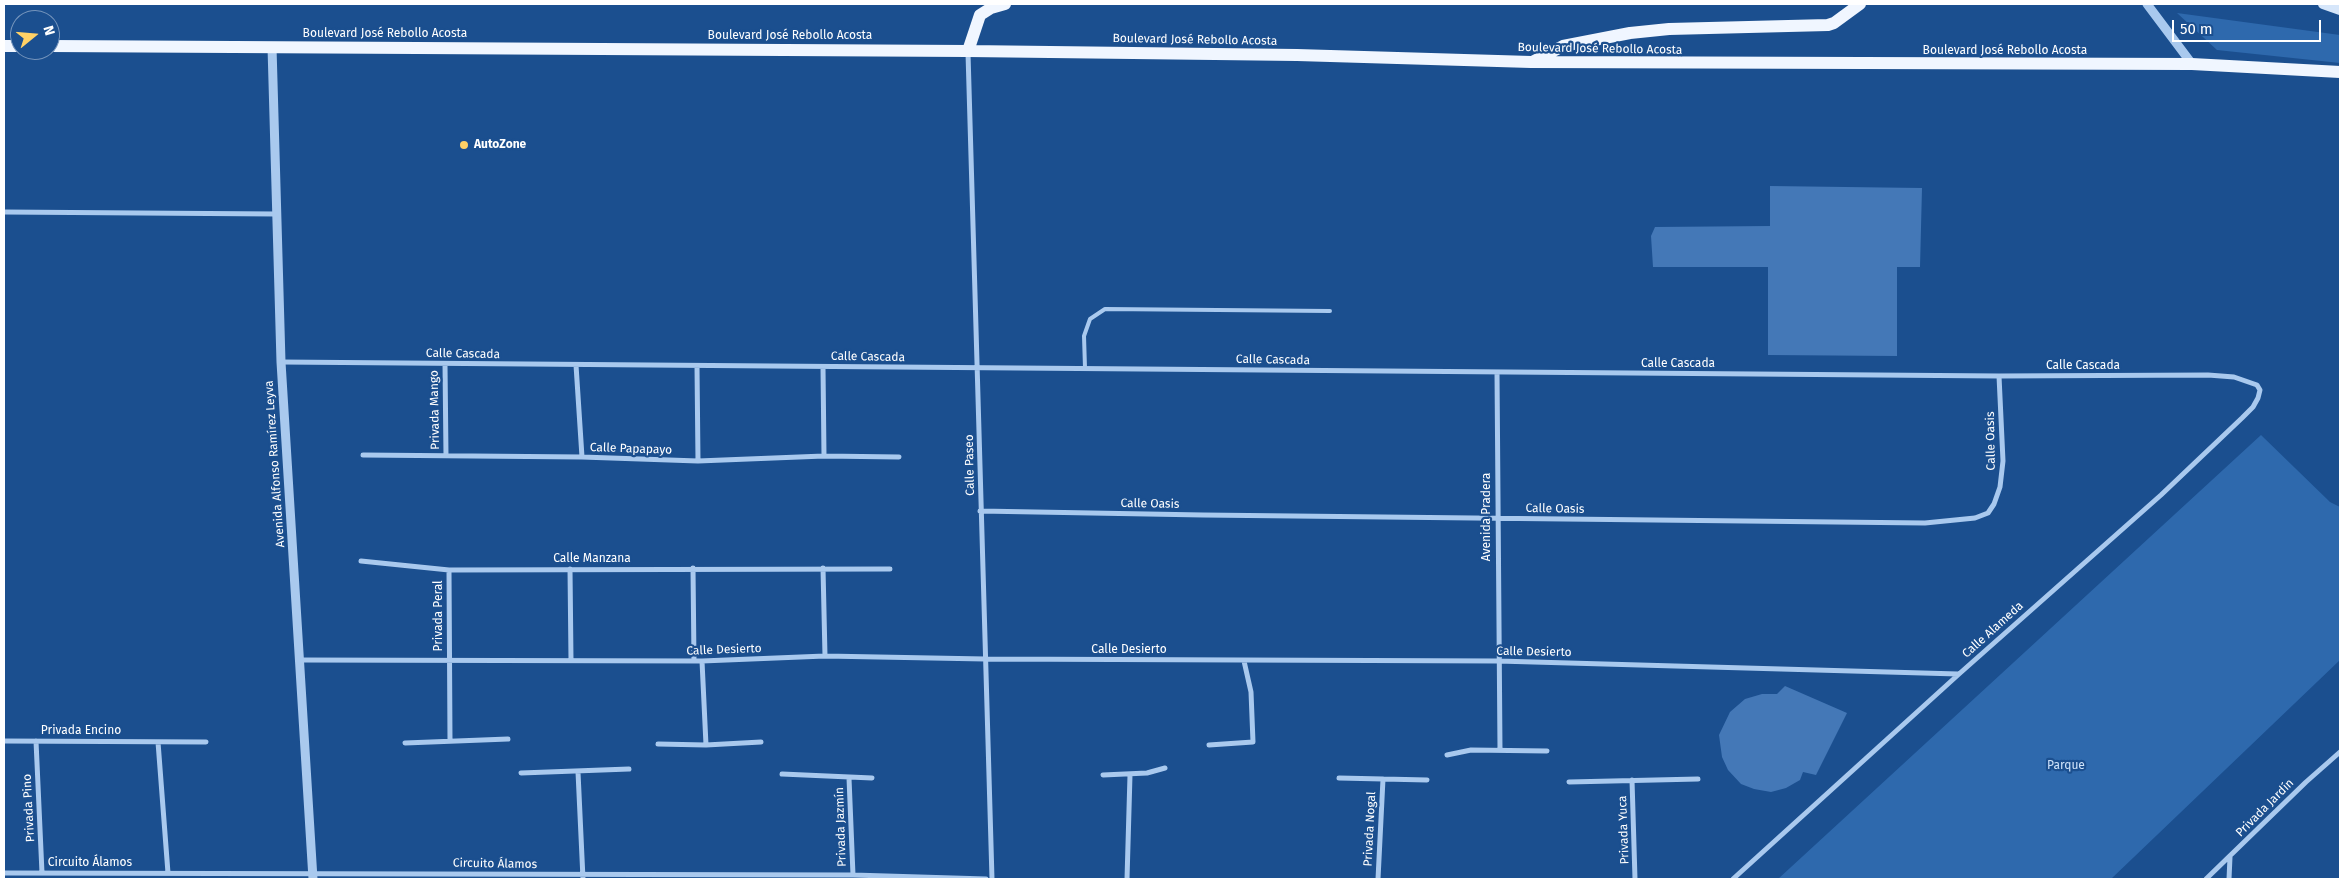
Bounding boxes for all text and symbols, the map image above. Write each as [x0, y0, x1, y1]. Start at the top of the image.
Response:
north arrow [10, 10, 60, 60]
scale bar [2174, 10, 2323, 42]
text: 50 m [2180, 20, 2213, 38]
text: N [39, 24, 58, 38]
street label: Boulevard José Rebollo Acosta [303, 27, 467, 41]
street label: Boulevard José Rebollo Acosta [708, 29, 872, 43]
street label: Boulevard José Rebollo Acosta [1113, 31, 1277, 49]
street label: Boulevard José Rebollo Acosta [1518, 40, 1682, 58]
street label: Boulevard José Rebollo Acosta [1923, 44, 2087, 58]
place label: AutoZone [474, 138, 526, 152]
marker: AutoZone [458, 139, 470, 151]
street label: Calle Cascada [426, 346, 500, 362]
street label: Calle Cascada [831, 349, 905, 365]
street label: Calle Cascada [1236, 352, 1310, 368]
street label: Calle Cascada [1641, 357, 1715, 371]
street label: Calle Cascada [2046, 359, 2120, 373]
street label: Privada Mango [427, 370, 443, 450]
street label: Avenida Alfonso Ramírez Leyva [262, 380, 288, 548]
street label: Calle Oasis [1983, 411, 1999, 471]
street label: Calle Paseo [962, 434, 978, 496]
street label: Calle Papapayo [590, 440, 672, 458]
street label: Avenida Pradera [1480, 473, 1494, 561]
street label: Calle Oasis [1120, 496, 1180, 512]
street label: Calle Oasis [1525, 501, 1585, 517]
street label: Calle Manzana [553, 552, 631, 566]
street label: Privada Peral [432, 580, 446, 652]
street label: Calle Alameda [1960, 599, 2026, 661]
street label: Calle Desierto [686, 641, 762, 659]
street label: Calle Desierto [1091, 643, 1167, 657]
street label: Calle Desierto [1496, 644, 1572, 660]
street label: Privada Encino [41, 724, 121, 738]
park label: Parque [2047, 759, 2085, 773]
street label: Privada Pino [20, 774, 38, 842]
street label: Privada Jardín [2233, 776, 2297, 840]
street label: Privada Jazmín [832, 787, 850, 867]
street label: Privada Nogal [1361, 791, 1379, 867]
street label: Privada Yuca [1616, 795, 1632, 865]
street label: Circuito Álamos [48, 856, 132, 870]
street label: Circuito Álamos [453, 856, 537, 872]

